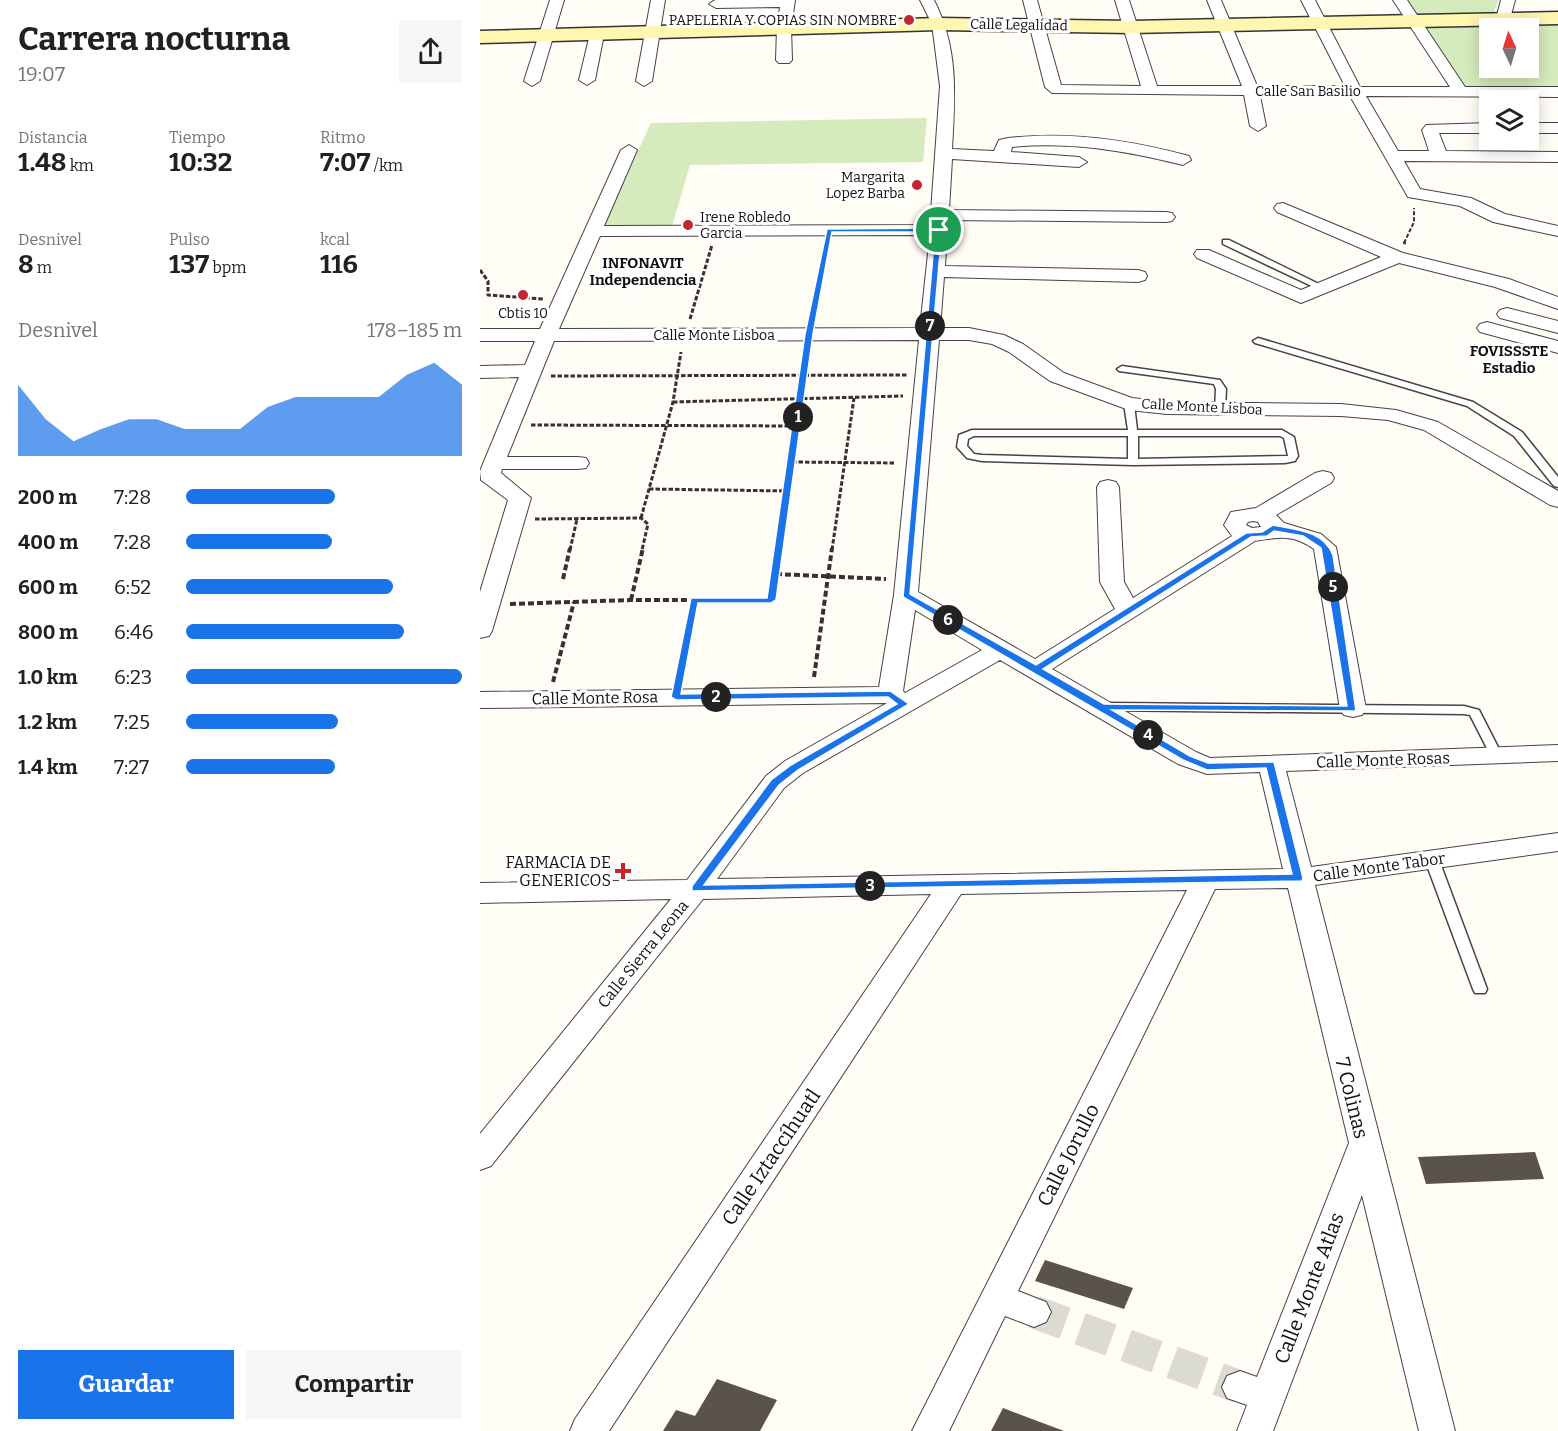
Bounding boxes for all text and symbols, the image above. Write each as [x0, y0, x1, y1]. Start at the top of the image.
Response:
place label: PAPELERIA Y COPIAS SIN NOMBRE [669, 12, 897, 29]
marker: PAPELERIA Y COPIAS SIN NOMBRE [902, 13, 916, 27]
street label: Calle Legalidad [970, 16, 1068, 34]
north arrow [1479, 18, 1539, 78]
map controls [1479, 18, 1539, 150]
text: Carrera nocturna [18, 19, 290, 59]
button: share [399, 20, 462, 83]
text: 19:07 [18, 62, 65, 86]
street label: Calle San Basilio [1255, 83, 1361, 100]
button: layers [1479, 90, 1539, 150]
text: Distancia [18, 128, 87, 147]
text: Tiempo [169, 128, 226, 147]
text: Ritmo [320, 128, 365, 147]
text: 1.48 [18, 147, 66, 178]
text: 10:32 [169, 147, 232, 178]
text: 7:07 [320, 147, 371, 178]
text: km [66, 156, 94, 175]
text: /km [371, 156, 403, 175]
place label: Margarita Lopez Barba [826, 169, 905, 202]
marker: Margarita Lopez Barba [910, 178, 924, 192]
pin [913, 204, 964, 255]
place label: Irene Robledo Garcia [700, 209, 791, 242]
icon: arrive [922, 213, 955, 246]
marker: Irene Robledo Garcia [681, 218, 695, 232]
text: Desnivel [18, 230, 82, 249]
text: Pulso [169, 230, 210, 249]
text: kcal [320, 230, 350, 249]
text: 8 [18, 249, 34, 280]
text: 137 [169, 249, 209, 280]
text: 116 [320, 249, 358, 280]
district label: INFONAVIT Independencia [589, 254, 697, 289]
text: m [34, 258, 52, 277]
text: bpm [209, 258, 246, 277]
marker: Cbtis 10 [516, 288, 530, 302]
place label: Cbtis 10 [498, 305, 548, 322]
pin: 7 [915, 311, 945, 341]
text: 7 [926, 316, 934, 335]
text: Desnivel [18, 318, 98, 342]
text: 178–185 m [367, 318, 462, 342]
street label: Calle Monte Lisboa [653, 327, 775, 344]
district label: FOVISSSTE Estadio [1470, 342, 1548, 377]
street label: Calle Monte Lisboa [1141, 395, 1263, 419]
pin: 1 [783, 402, 813, 432]
text: 1 [795, 407, 801, 426]
text: 200 m [18, 485, 77, 509]
text: 7:28 [114, 485, 151, 509]
text: 400 m [18, 530, 78, 554]
text: 7:28 [114, 530, 151, 554]
pin: 5 [1318, 572, 1348, 602]
text: 600 m [18, 575, 78, 599]
text: 6:52 [114, 575, 151, 599]
text: 5 [1329, 577, 1337, 596]
pin: 6 [933, 605, 963, 635]
text: 6 [943, 610, 953, 629]
text: 800 m [18, 620, 78, 644]
text: 6:46 [114, 620, 153, 644]
text: 1.0 km [18, 665, 78, 689]
text: 6:23 [114, 665, 152, 689]
pin: 2 [701, 682, 731, 712]
street label: Calle Monte Rosa [532, 687, 659, 709]
text: 2 [711, 687, 721, 706]
text: 1.2 km [18, 710, 77, 734]
text: 7:25 [114, 710, 150, 734]
pin: 4 [1133, 720, 1163, 750]
text: 4 [1143, 725, 1153, 744]
street label: Calle Monte Rosas [1316, 748, 1450, 772]
text: 1.4 km [18, 755, 78, 779]
text: 7:27 [114, 755, 149, 779]
street label: Calle Monte Tabor [1312, 848, 1446, 886]
place label: FARMACIA DE GENERICOS [506, 853, 611, 890]
marker: FARMACIA DE GENERICOS [616, 864, 630, 878]
pin: 3 [855, 871, 885, 901]
text: 3 [865, 876, 875, 895]
street label: Calle Sierra Leona [594, 896, 693, 1012]
street label: 7 Colinas [1330, 1055, 1374, 1141]
street label: Calle Iztaccíhuatl [717, 1084, 826, 1230]
street label: Calle Jorullo [1032, 1100, 1104, 1210]
street label: Calle Monte Atlas [1269, 1209, 1349, 1367]
button: Guardar [18, 1350, 234, 1419]
button: Compartir [246, 1350, 462, 1419]

